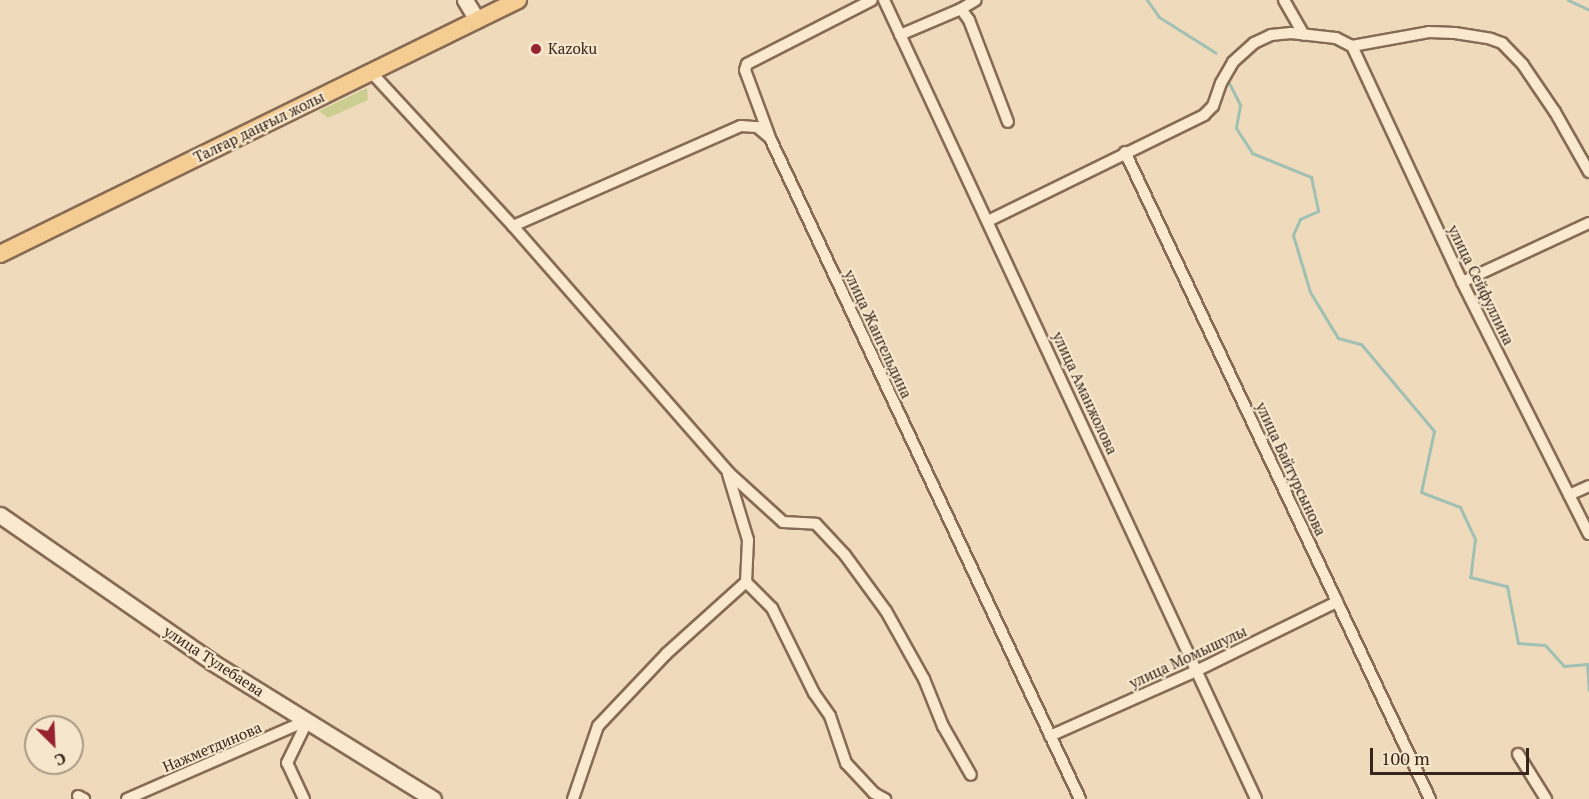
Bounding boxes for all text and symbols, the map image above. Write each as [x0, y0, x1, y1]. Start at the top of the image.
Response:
place label: Kazoku [548, 40, 597, 58]
marker: Kazoku [529, 42, 543, 56]
street label: Талғар даңғыл жолы [191, 87, 327, 167]
street label: улица Сейфуллина [1444, 222, 1518, 348]
street label: улица Жангельдина [840, 267, 916, 401]
street label: улица Аманжолова [1049, 329, 1121, 457]
street label: улица Байтурсынова [1252, 399, 1330, 539]
street label: улица Тулебаева [160, 622, 268, 700]
street label: улица Момышулы [1126, 622, 1250, 692]
north arrow [24, 715, 84, 775]
street label: Нажметдинова [160, 718, 264, 776]
scale bar [1373, 736, 1532, 774]
text: 100 m [1381, 746, 1430, 770]
text: С [51, 747, 70, 772]

